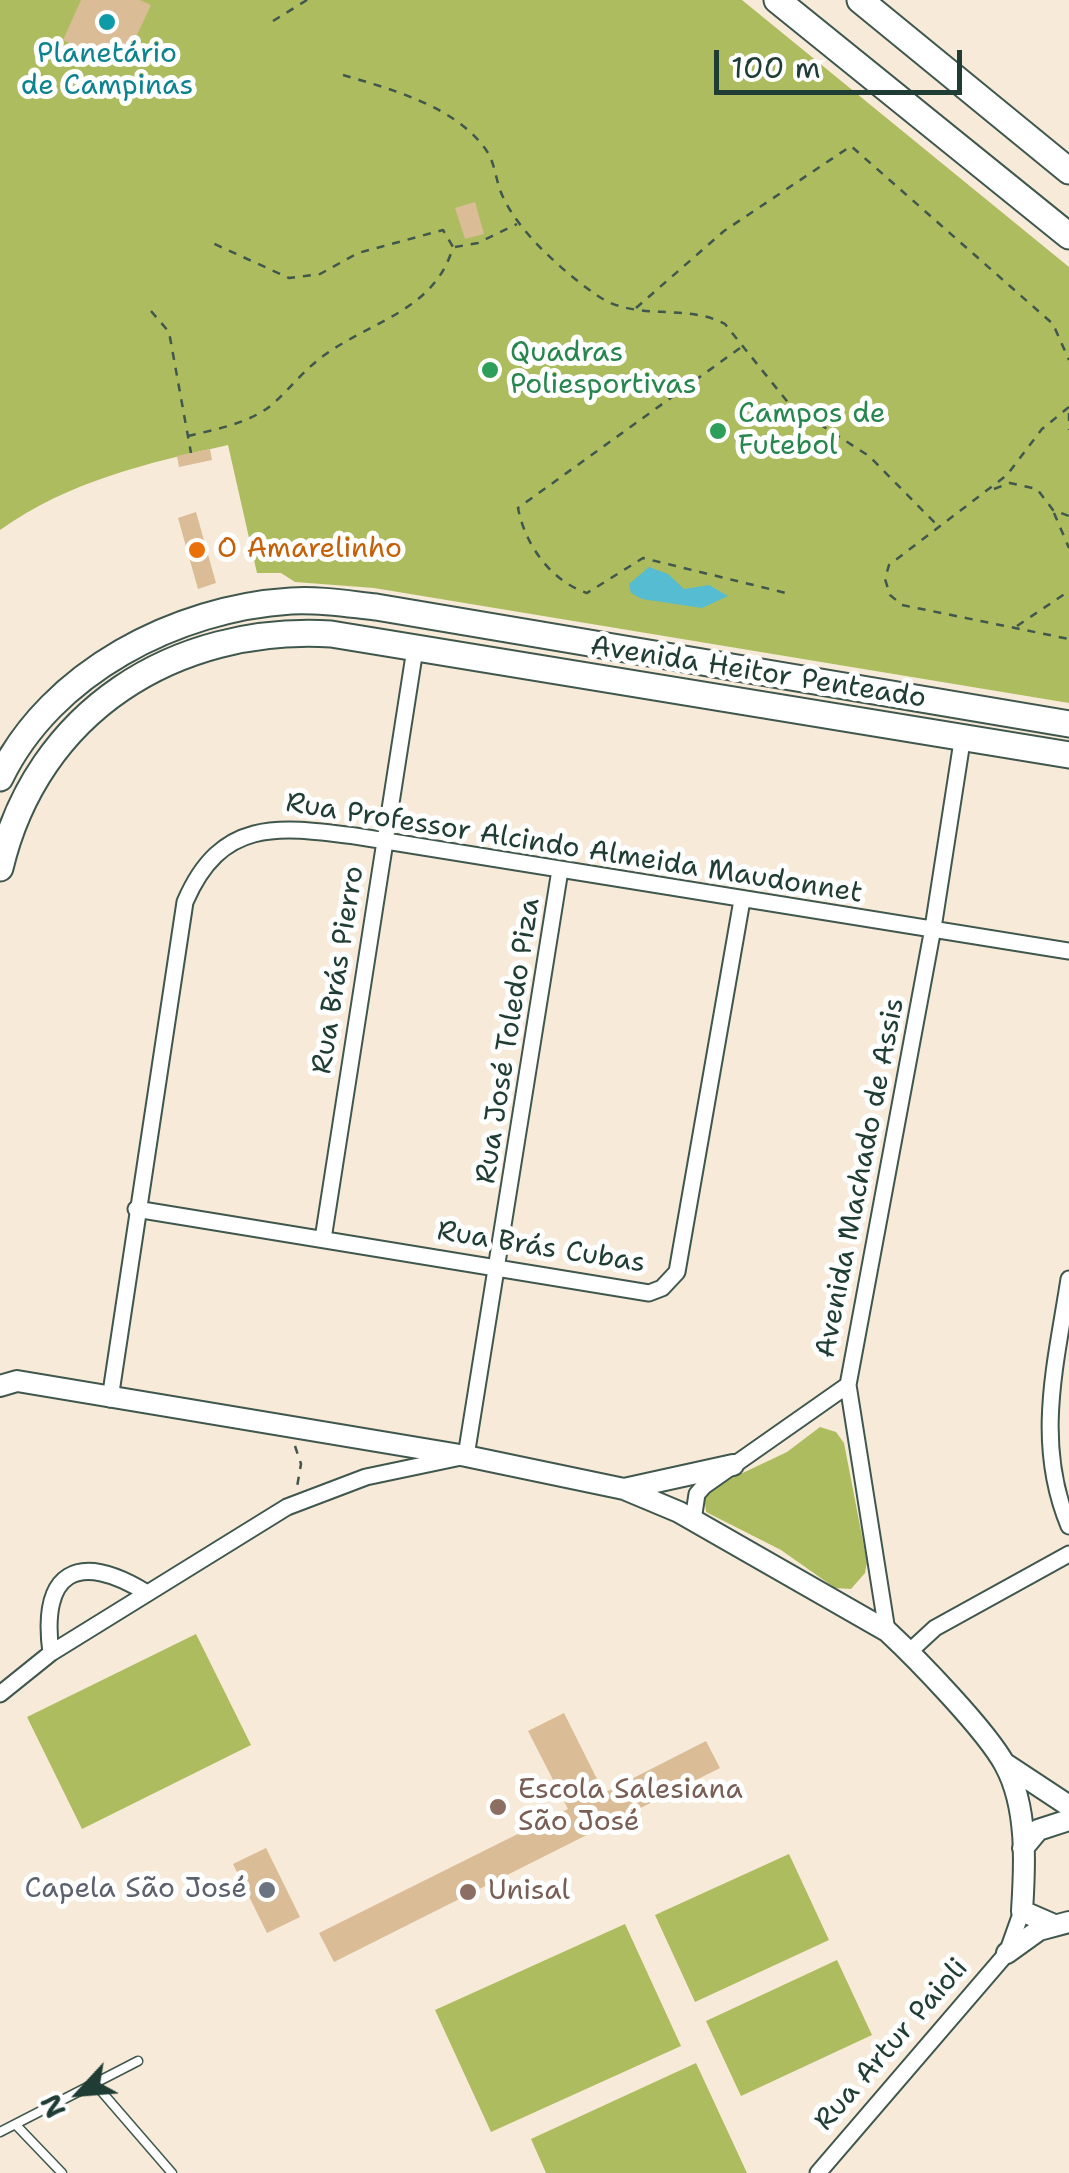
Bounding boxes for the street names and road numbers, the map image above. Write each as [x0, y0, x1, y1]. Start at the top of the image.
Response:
street label: Avenida Heitor Penteado [588, 630, 928, 716]
street label: Rua Professor Alcindo Almeida Maudonnet [283, 787, 865, 911]
street label: Rua Brás Pierro [306, 864, 372, 1076]
street label: Rua José Toledo Piza [470, 896, 548, 1186]
street label: Avenida Machado de Assis [810, 995, 912, 1361]
street label: Rua Brás Cubas [435, 1215, 647, 1281]
street label: Rua Artur Paioli [808, 1952, 976, 2138]

